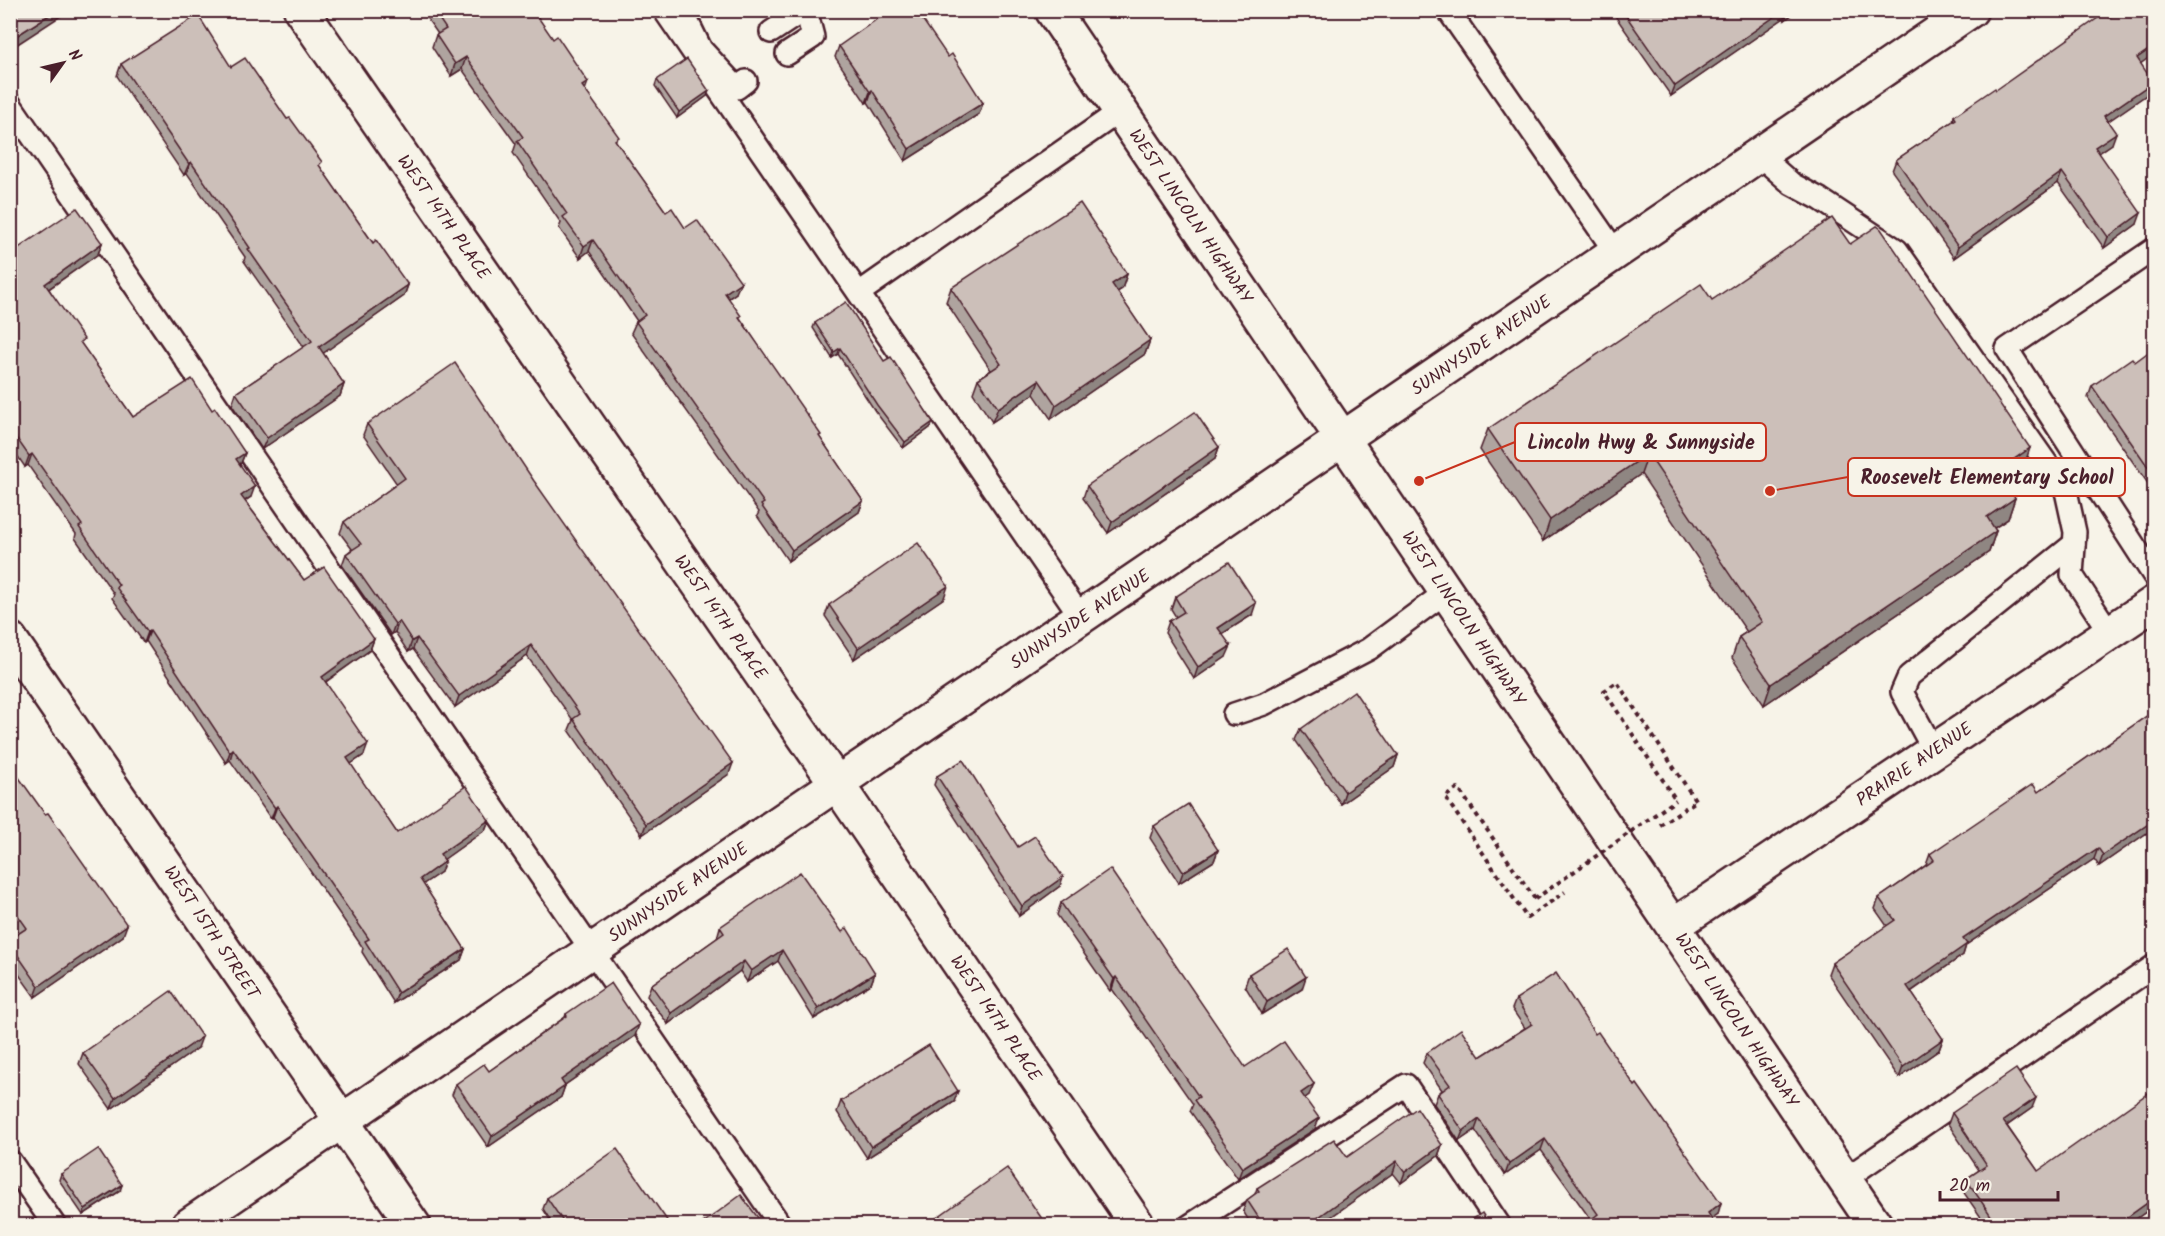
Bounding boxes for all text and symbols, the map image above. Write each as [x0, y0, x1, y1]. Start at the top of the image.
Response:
north arrow [33, 33, 93, 93]
text: N [61, 44, 87, 67]
street label: WEST LINCOLN HIGHWAY [1120, 123, 1260, 311]
street label: WEST 14TH PLACE [389, 149, 497, 287]
street label: SUNNYSIDE AVENUE [1406, 288, 1558, 404]
callout: Lincoln Hwy & Sunnyside [1515, 423, 1766, 461]
text: Lincoln Hwy & Sunnyside [1527, 428, 1755, 460]
callout: Roosevelt Elementary School [1848, 458, 2125, 496]
text: Roosevelt Elementary School [1860, 463, 2114, 495]
street label: WEST LINCOLN HIGHWAY [1393, 525, 1533, 713]
street label: WEST 14TH PLACE [666, 549, 774, 687]
street label: SUNNYSIDE AVENUE [1005, 562, 1157, 678]
street label: PRAIRIE AVENUE [1851, 715, 1979, 815]
street label: SUNNYSIDE AVENUE [603, 835, 755, 951]
street label: WEST 15TH STREET [155, 860, 267, 1007]
street label: WEST LINCOLN HIGHWAY [1666, 927, 1806, 1115]
street label: WEST 14TH PLACE [942, 950, 1048, 1088]
scale bar [1940, 1164, 2058, 1202]
text: 20 m [1949, 1172, 1990, 1201]

